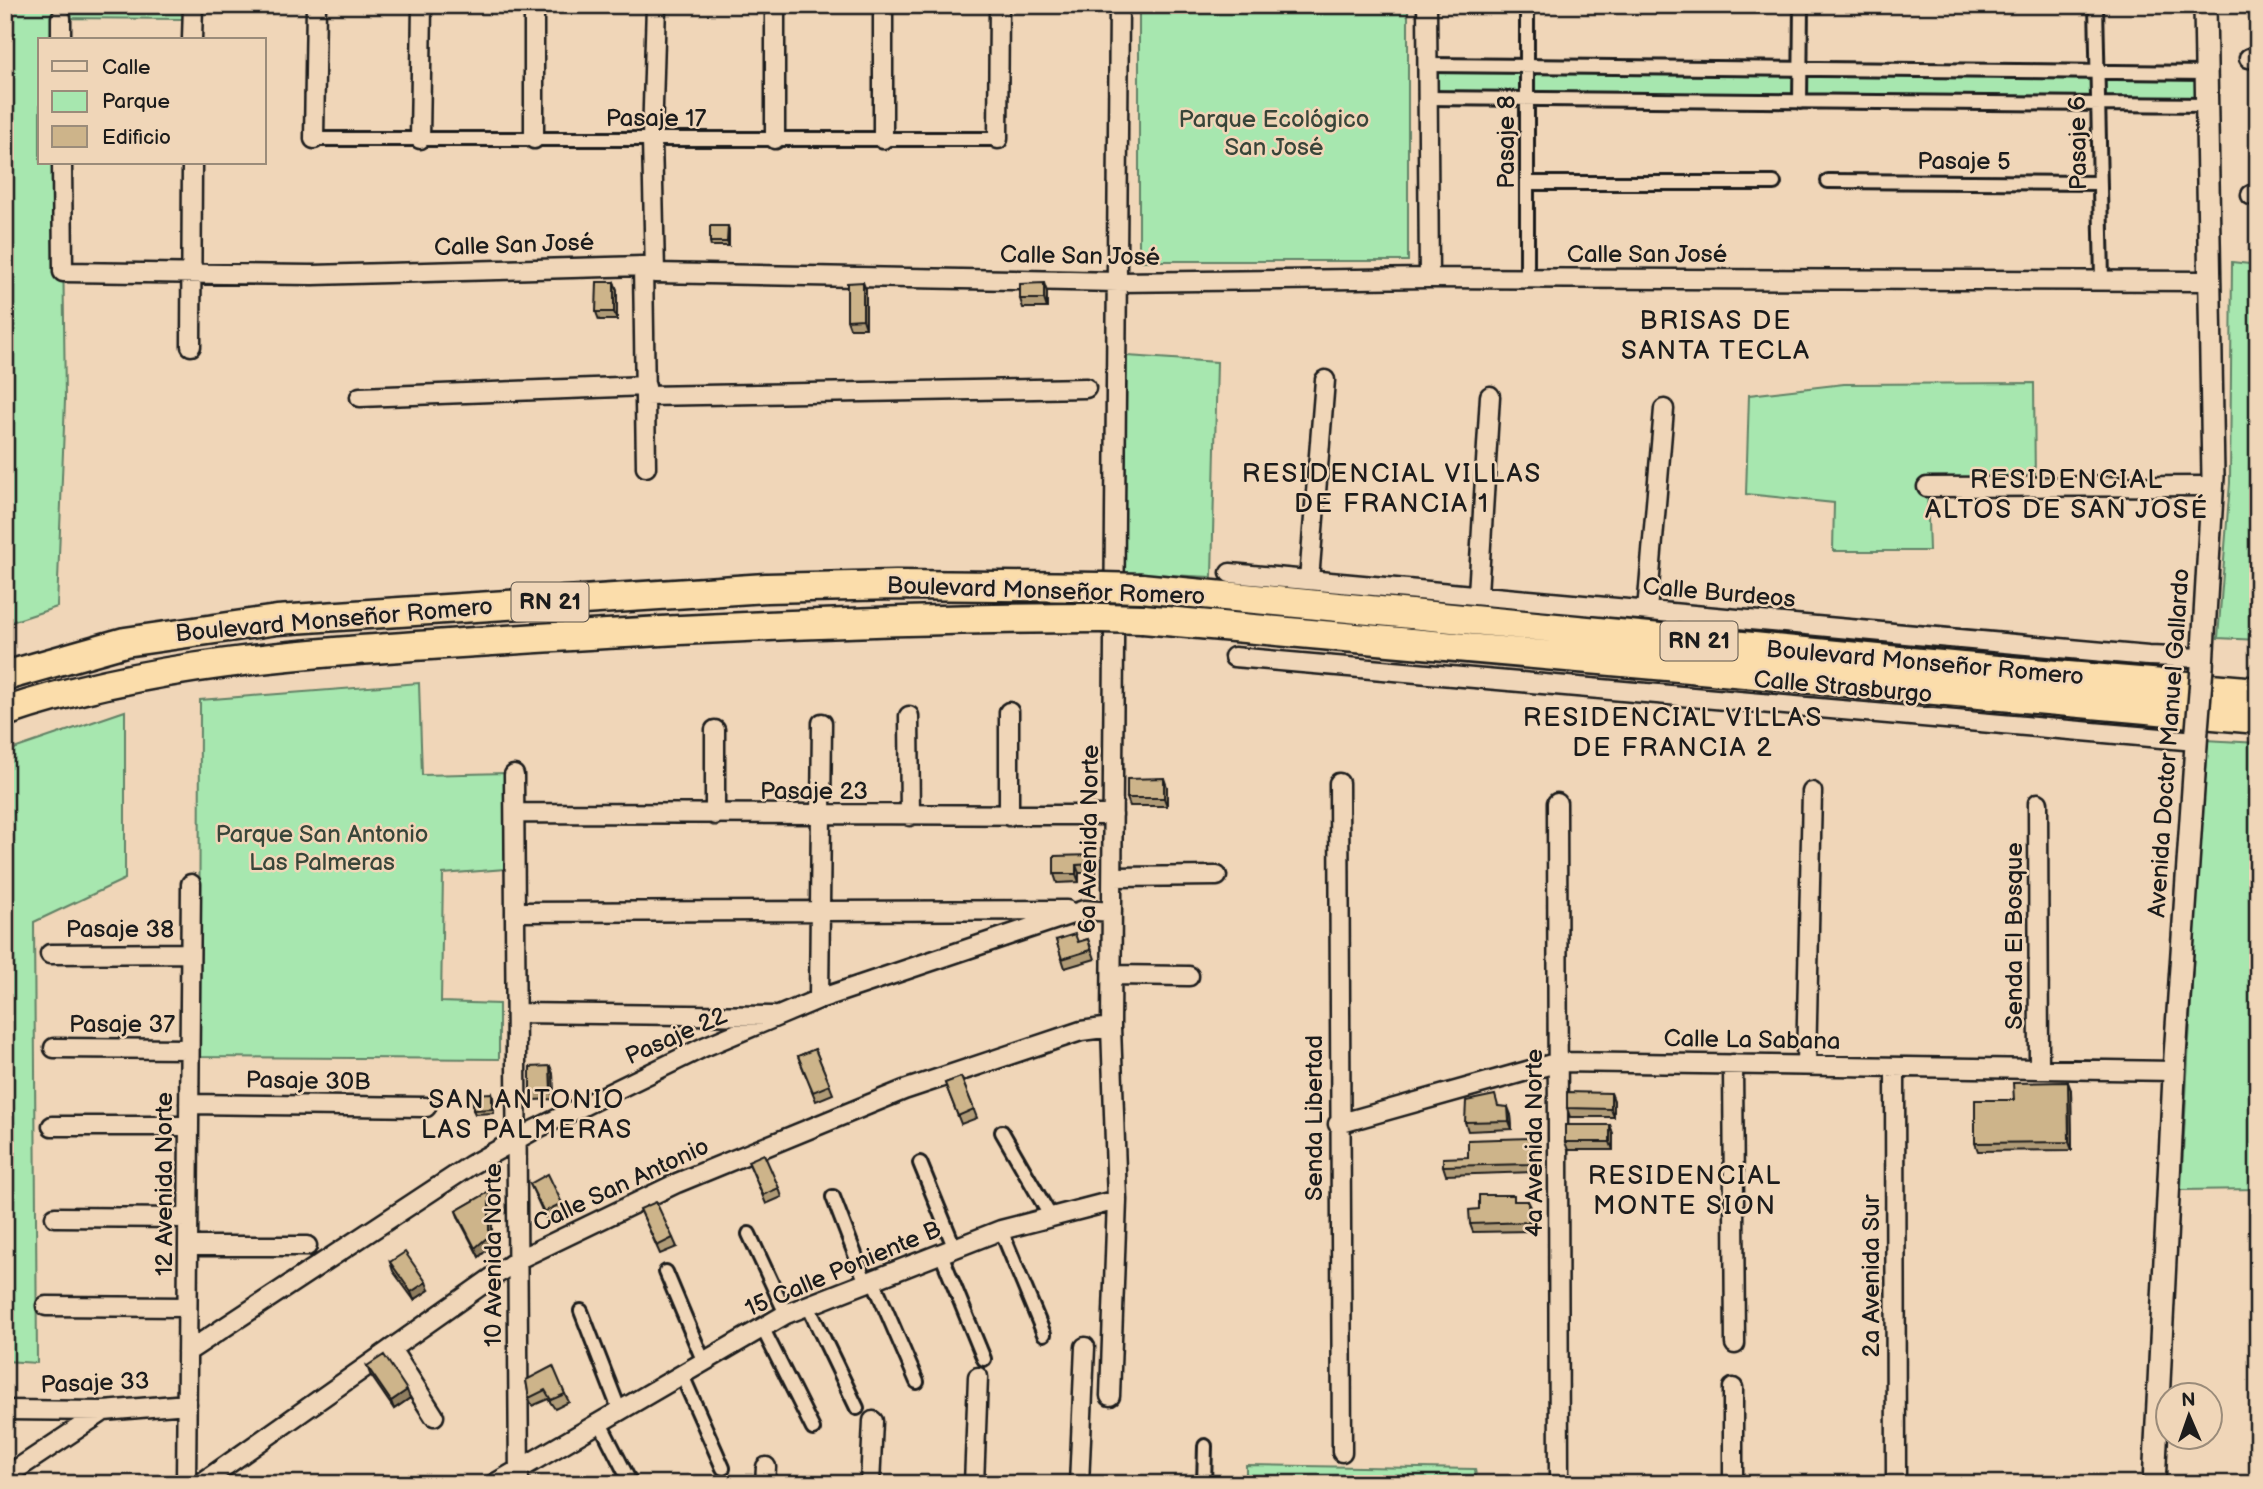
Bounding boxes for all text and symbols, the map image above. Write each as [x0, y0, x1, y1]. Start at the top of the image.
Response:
legend [38, 38, 266, 164]
text: Calle [102, 55, 151, 80]
text: Parque [102, 89, 170, 114]
street label: Pasaje 8 [1492, 95, 1521, 189]
street label: Pasaje 6 [2063, 96, 2093, 190]
street label: Pasaje 17 [606, 104, 707, 133]
park label: Parque Ecológico San José [1179, 105, 1369, 162]
text: Edificio [102, 125, 171, 150]
street label: Pasaje 5 [1917, 147, 2011, 176]
street label: Calle San José [433, 228, 595, 262]
street label: Calle San José [1000, 240, 1160, 272]
street label: Calle San José [1567, 240, 1727, 269]
district label: BRISAS DE SANTA TECLA [1621, 306, 1811, 367]
district label: RESIDENCIAL VILLAS DE FRANCIA 1 [1242, 459, 1542, 520]
district label: RESIDENCIAL ALTOS DE SAN JOSÉ [1925, 465, 2209, 526]
street label: Avenida Doctor Manuel Gallardo [2142, 567, 2196, 919]
street label: Boulevard Monseñor Romero [886, 571, 1206, 611]
street label: Calle Burdeos [1641, 572, 1797, 614]
road number: RN 21 [512, 582, 588, 622]
street label: Boulevard Monseñor Romero [174, 592, 494, 648]
road number: RN 21 [1660, 622, 1738, 660]
street label: Boulevard Monseñor Romero [1765, 635, 2085, 691]
street label: Calle Strasburgo [1752, 665, 1934, 709]
district label: RESIDENCIAL VILLAS DE FRANCIA 2 [1523, 703, 1823, 764]
street label: 6a Avenida Norte [1073, 744, 1105, 934]
street label: Pasaje 23 [760, 777, 868, 806]
park label: Parque San Antonio Las Palmeras [216, 820, 428, 877]
street label: Senda El Bosque [2000, 842, 2029, 1030]
street label: Pasaje 38 [66, 915, 174, 944]
street label: Pasaje 22 [621, 1001, 731, 1071]
street label: Pasaje 37 [69, 1010, 175, 1039]
street label: Calle La Sabana [1663, 1024, 1841, 1056]
street label: Senda Libertad [1300, 1035, 1329, 1201]
street label: 4a Avenida Norte [1520, 1049, 1549, 1237]
street label: Pasaje 30B [245, 1065, 371, 1097]
district label: SAN ANTONIO LAS PALMERAS [421, 1085, 633, 1146]
street label: 12 Avenida Norte [150, 1092, 179, 1276]
street label: Calle San Antonio [528, 1132, 714, 1238]
district label: RESIDENCIAL MONTE SION [1588, 1161, 1782, 1222]
street label: 10 Avenida Norte [479, 1163, 508, 1347]
street label: 2a Avenida Sur [1857, 1194, 1886, 1357]
street label: 15 Calle Poniente B [741, 1215, 945, 1323]
street label: Pasaje 33 [40, 1367, 150, 1399]
north arrow [2154, 1380, 2224, 1450]
text: N [2181, 1389, 2196, 1412]

